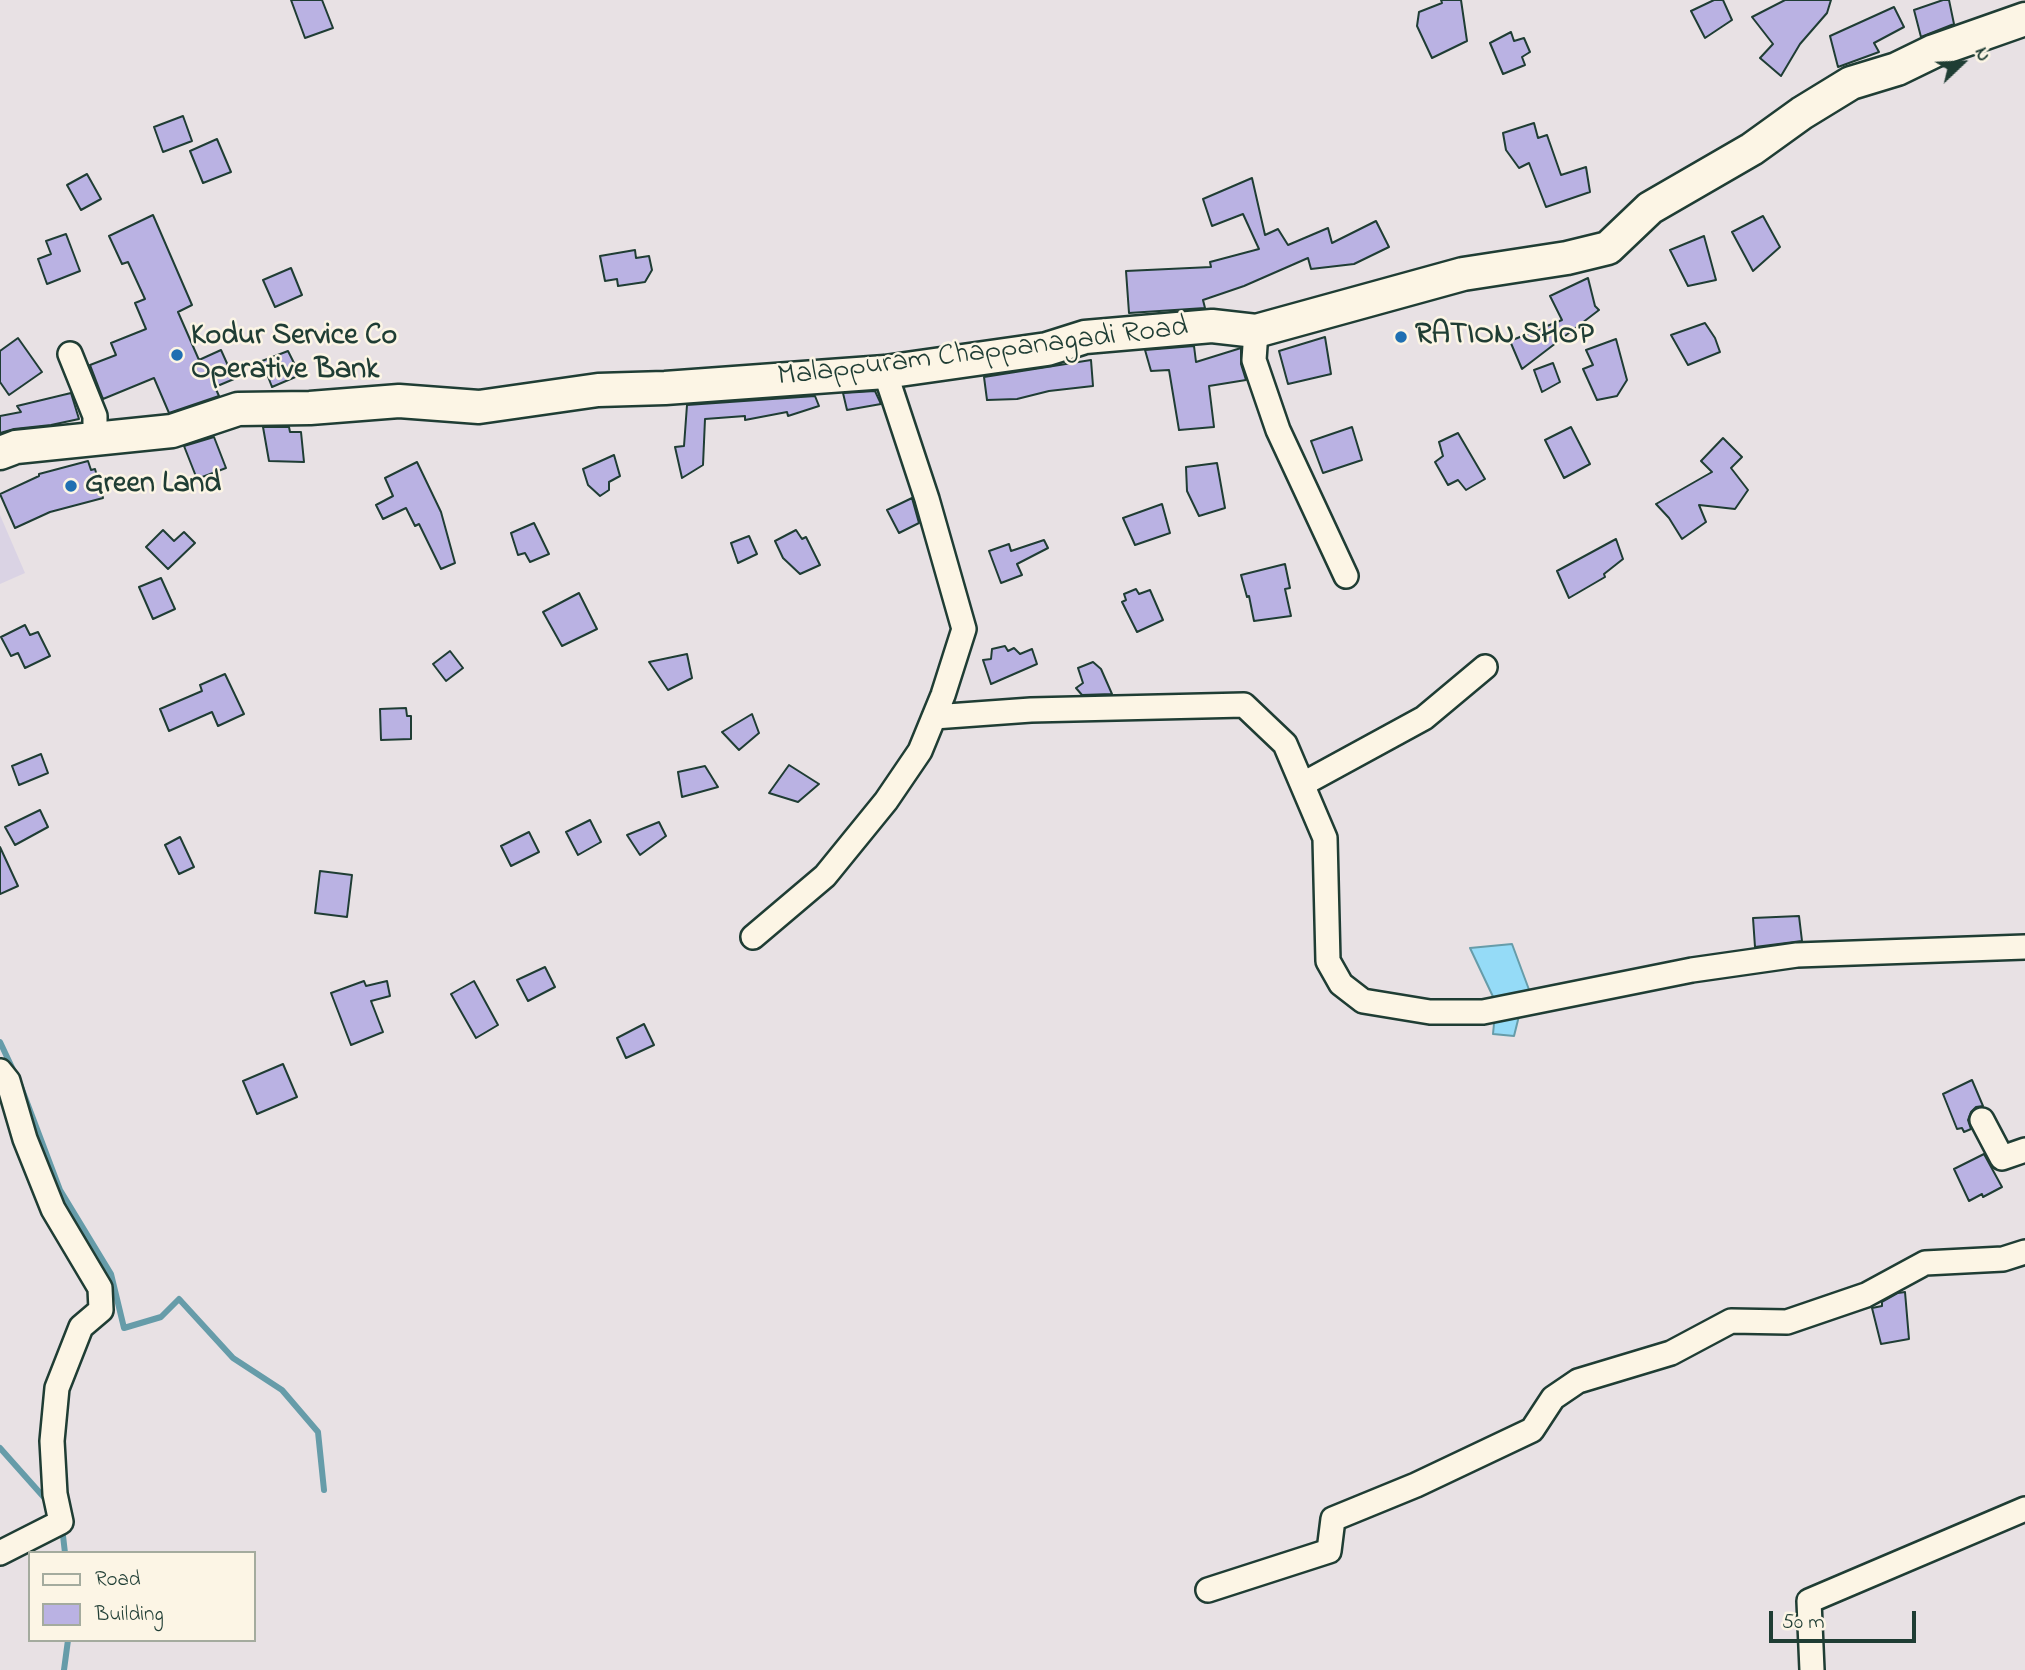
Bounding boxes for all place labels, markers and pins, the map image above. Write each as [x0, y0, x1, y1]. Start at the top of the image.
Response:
place label: RATION SHOP [1415, 319, 1594, 355]
place label: Kodur Service Co Operative Bank [191, 320, 397, 390]
marker: RATION SHOP [1393, 329, 1409, 345]
marker: Kodur Service Co Operative Bank [169, 347, 185, 363]
place label: Green Land [85, 468, 221, 504]
marker: Green Land [63, 478, 79, 494]

